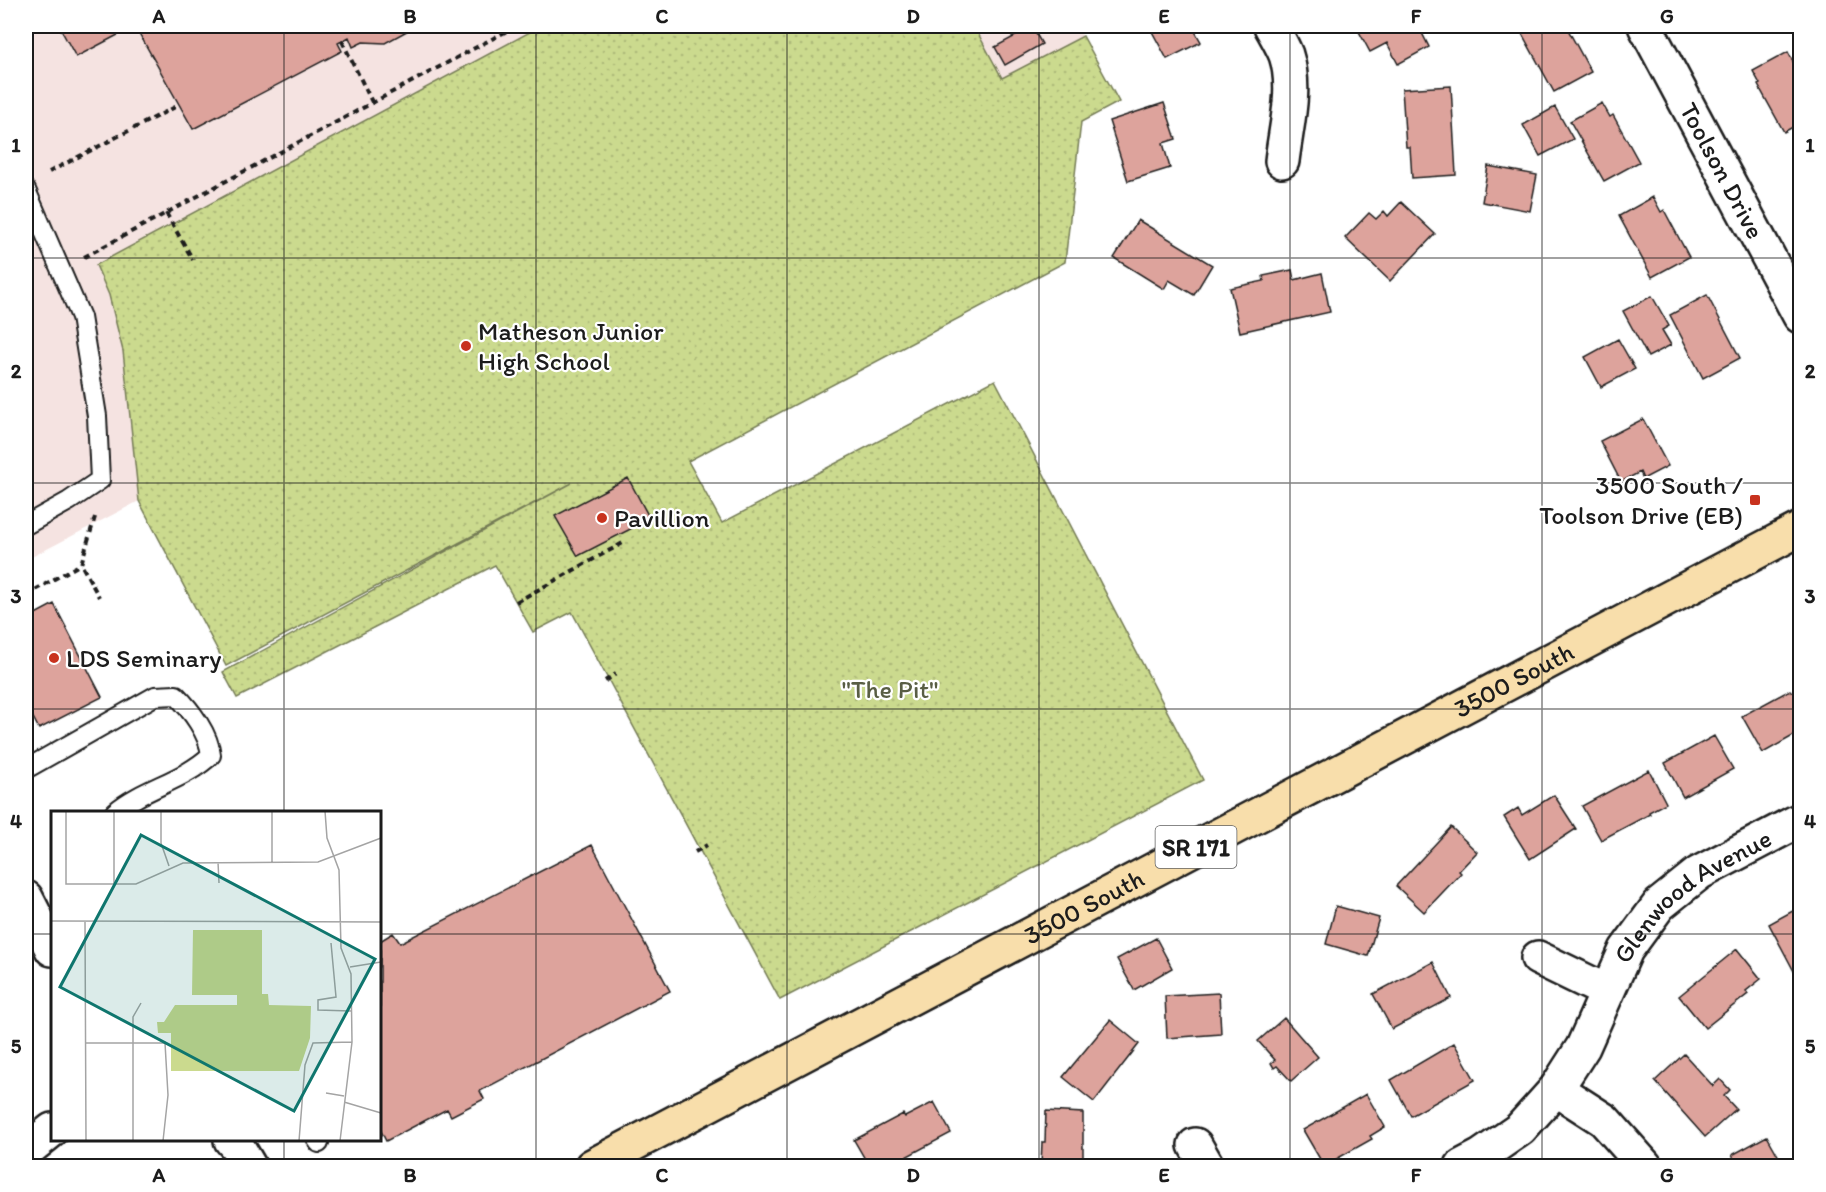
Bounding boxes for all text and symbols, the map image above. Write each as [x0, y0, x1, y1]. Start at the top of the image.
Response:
text: A [152, 4, 166, 28]
text: B [404, 4, 417, 28]
text: C [656, 4, 669, 28]
text: D [906, 4, 920, 28]
text: E [1158, 4, 1170, 28]
text: F [1411, 4, 1422, 28]
text: G [1660, 4, 1674, 28]
street label: Toolson Drive [1673, 97, 1772, 244]
text: 1 [11, 133, 21, 157]
text: 1 [1805, 133, 1815, 157]
place label: Matheson Junior High School [478, 315, 664, 377]
marker: Matheson Junior High School [459, 339, 473, 353]
text: 2 [11, 359, 22, 383]
text: 2 [1805, 359, 1816, 383]
place label: 3500 South / Toolson Drive (EB) [1539, 469, 1743, 531]
marker: 3500 South / Toolson Drive (EB) [1748, 493, 1762, 507]
place label: Pavillion [614, 502, 710, 534]
marker: Pavillion [595, 511, 609, 525]
text: 3 [11, 584, 22, 608]
text: 3 [1805, 584, 1816, 608]
street label: 3500 South [1448, 635, 1579, 725]
place label: LDS Seminary [66, 642, 221, 674]
marker: LDS Seminary [47, 651, 61, 665]
park label: "The Pit" [842, 673, 938, 705]
text: 4 [10, 809, 22, 833]
text: 4 [1804, 809, 1816, 833]
inset map [51, 811, 381, 1141]
street label: Glenwood Avenue [1606, 822, 1777, 967]
road number: SR 171 [1156, 826, 1236, 868]
street label: 3500 South [1018, 862, 1149, 951]
text: 5 [11, 1034, 22, 1058]
text: 5 [1805, 1034, 1816, 1058]
text: A [152, 1163, 166, 1187]
text: B [404, 1163, 417, 1187]
text: C [656, 1163, 669, 1187]
text: D [906, 1163, 920, 1187]
text: E [1158, 1163, 1170, 1187]
text: F [1411, 1163, 1422, 1187]
text: G [1660, 1163, 1674, 1187]

